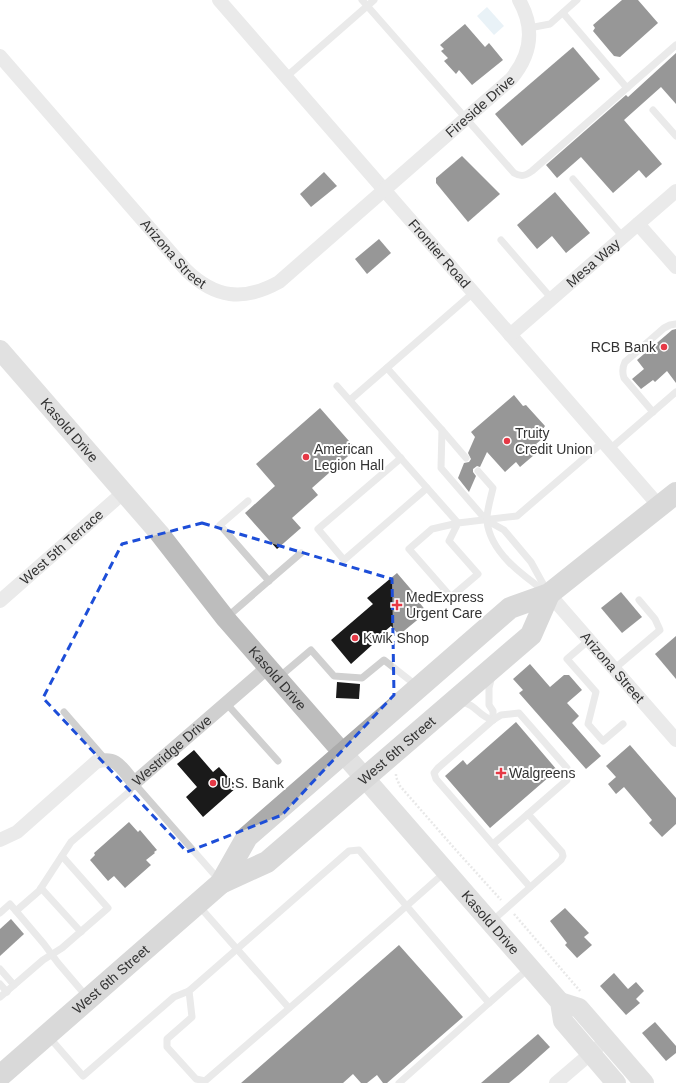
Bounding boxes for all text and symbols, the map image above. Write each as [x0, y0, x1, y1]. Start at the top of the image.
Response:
street label: Fireside Drive [442, 71, 518, 141]
street label: Arizona Street [137, 216, 209, 292]
street label: Frontier Road [405, 216, 474, 291]
street label: Mesa Way [563, 235, 623, 290]
place label: RCB Bank [591, 339, 657, 355]
marker: RCB Bank [659, 342, 669, 352]
street label: Kasold Drive [37, 395, 102, 465]
place label: Truity Credit Union [515, 425, 593, 457]
marker: Truity Credit Union [502, 436, 512, 446]
place label: American Legion Hall [314, 441, 384, 473]
marker: American Legion Hall [301, 452, 311, 462]
street label: West 5th Terrace [17, 506, 107, 588]
place label: MedExpress Urgent Care [406, 589, 484, 621]
marker: MedExpress Urgent Care [391, 599, 403, 611]
street label: Arizona Street [577, 628, 648, 706]
place label: Kwik Shop [363, 630, 429, 646]
marker: Kwik Shop [350, 633, 360, 643]
street label: Kasold Drive [245, 643, 310, 714]
street label: Westridge Drive [129, 712, 215, 789]
street label: West 6th Street [355, 713, 438, 788]
place label: Walgreens [509, 765, 575, 781]
marker: Walgreens [496, 768, 506, 778]
place label: U.S. Bank [221, 775, 285, 791]
marker: U.S. Bank [208, 778, 218, 788]
street label: Kasold Drive [458, 887, 523, 958]
street label: West 6th Street [69, 942, 152, 1017]

